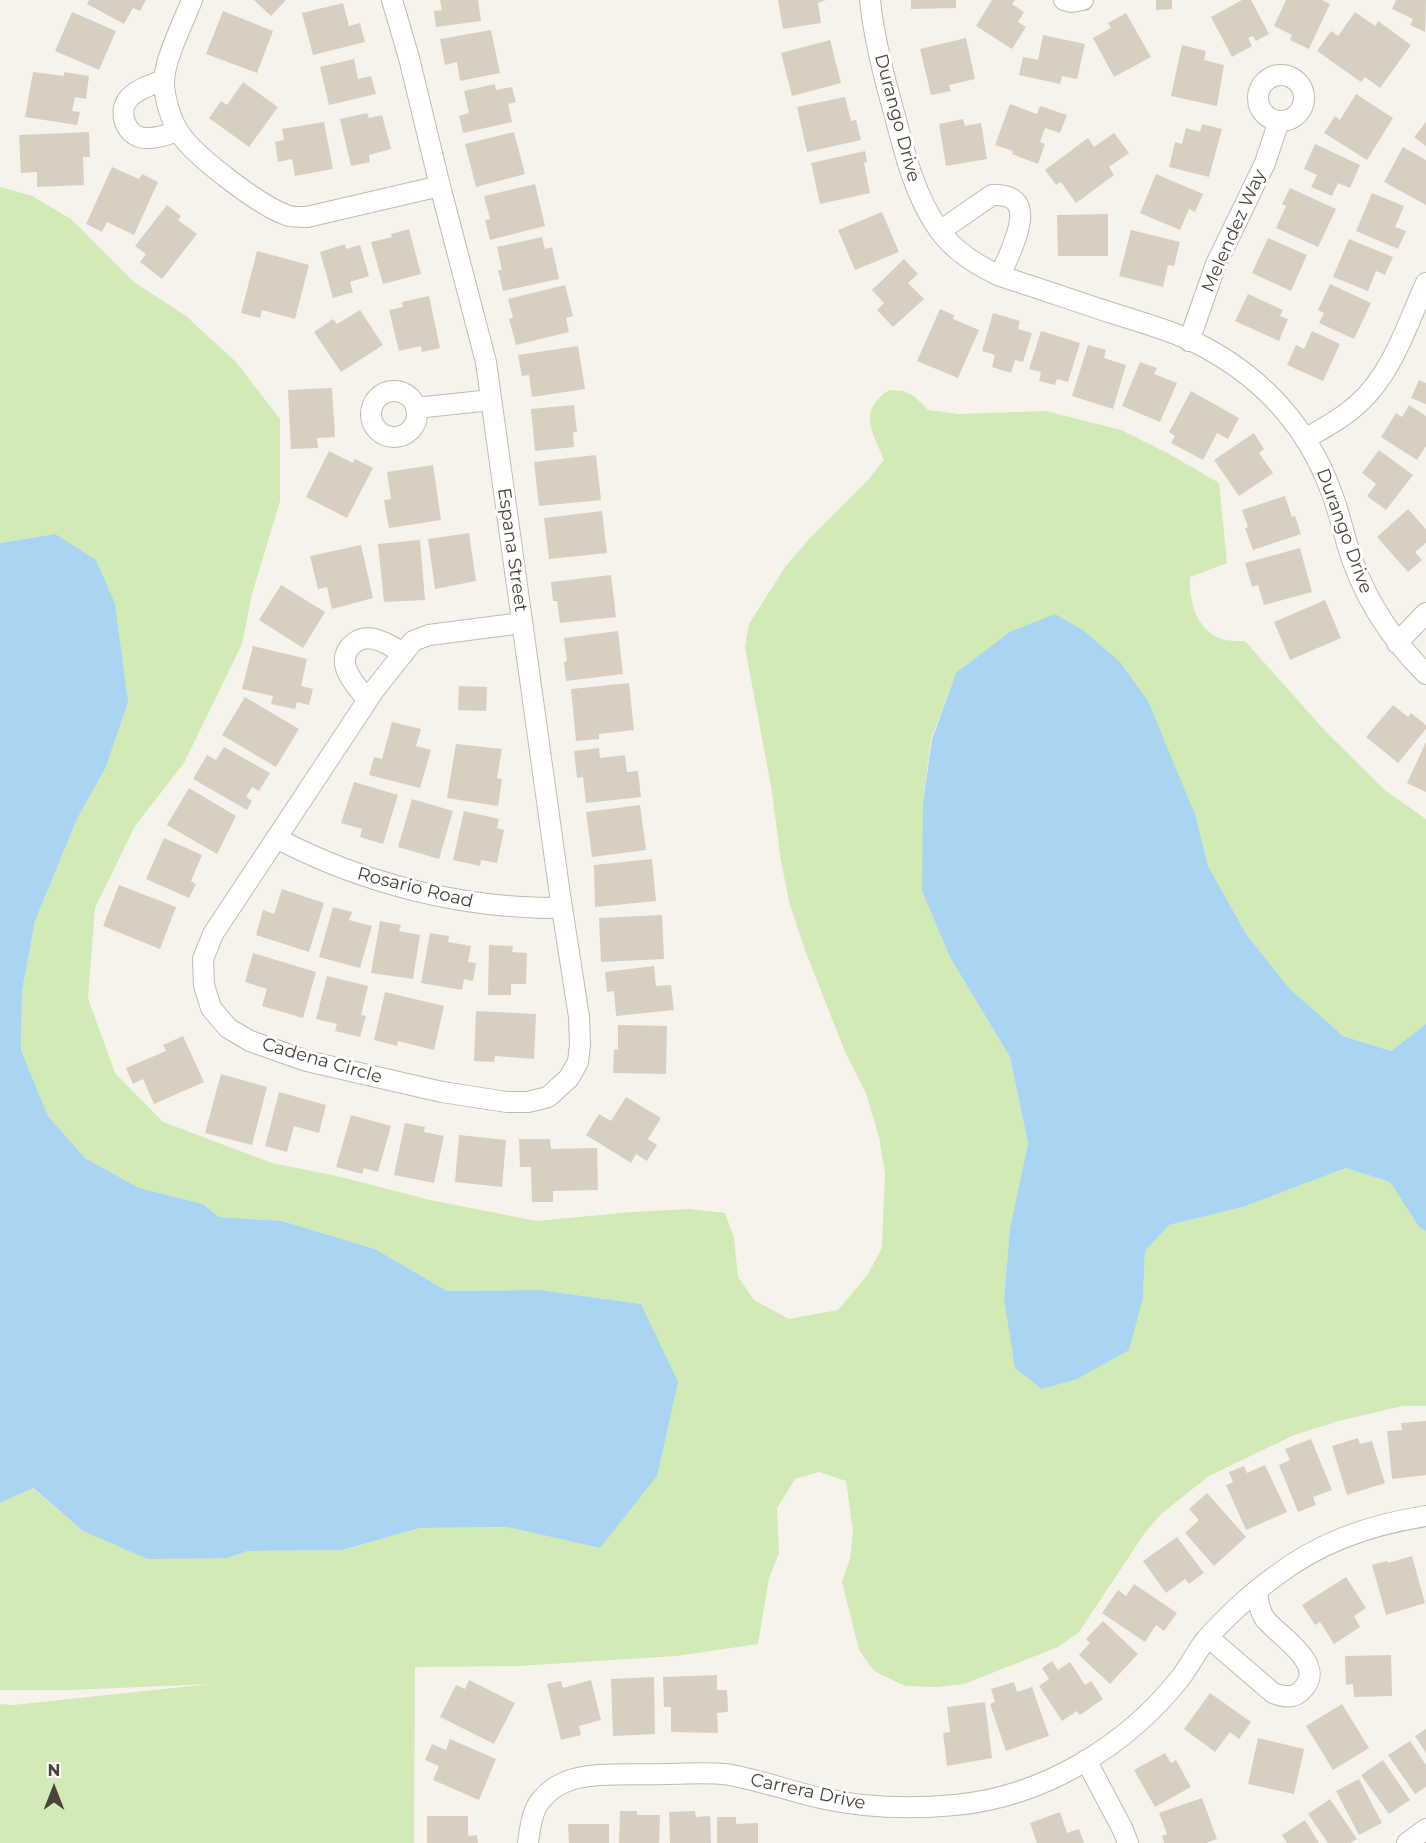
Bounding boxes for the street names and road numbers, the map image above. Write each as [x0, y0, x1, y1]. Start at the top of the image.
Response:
street label: Durango Drive [870, 52, 924, 184]
street label: Melendez Way [1197, 166, 1271, 296]
street label: Durango Drive [1311, 465, 1377, 597]
street label: Espana Street [493, 486, 531, 614]
street label: Rosario Road [355, 863, 475, 913]
street label: Cadena Circle [259, 1034, 385, 1088]
street label: Carrera Drive [748, 1769, 868, 1815]

